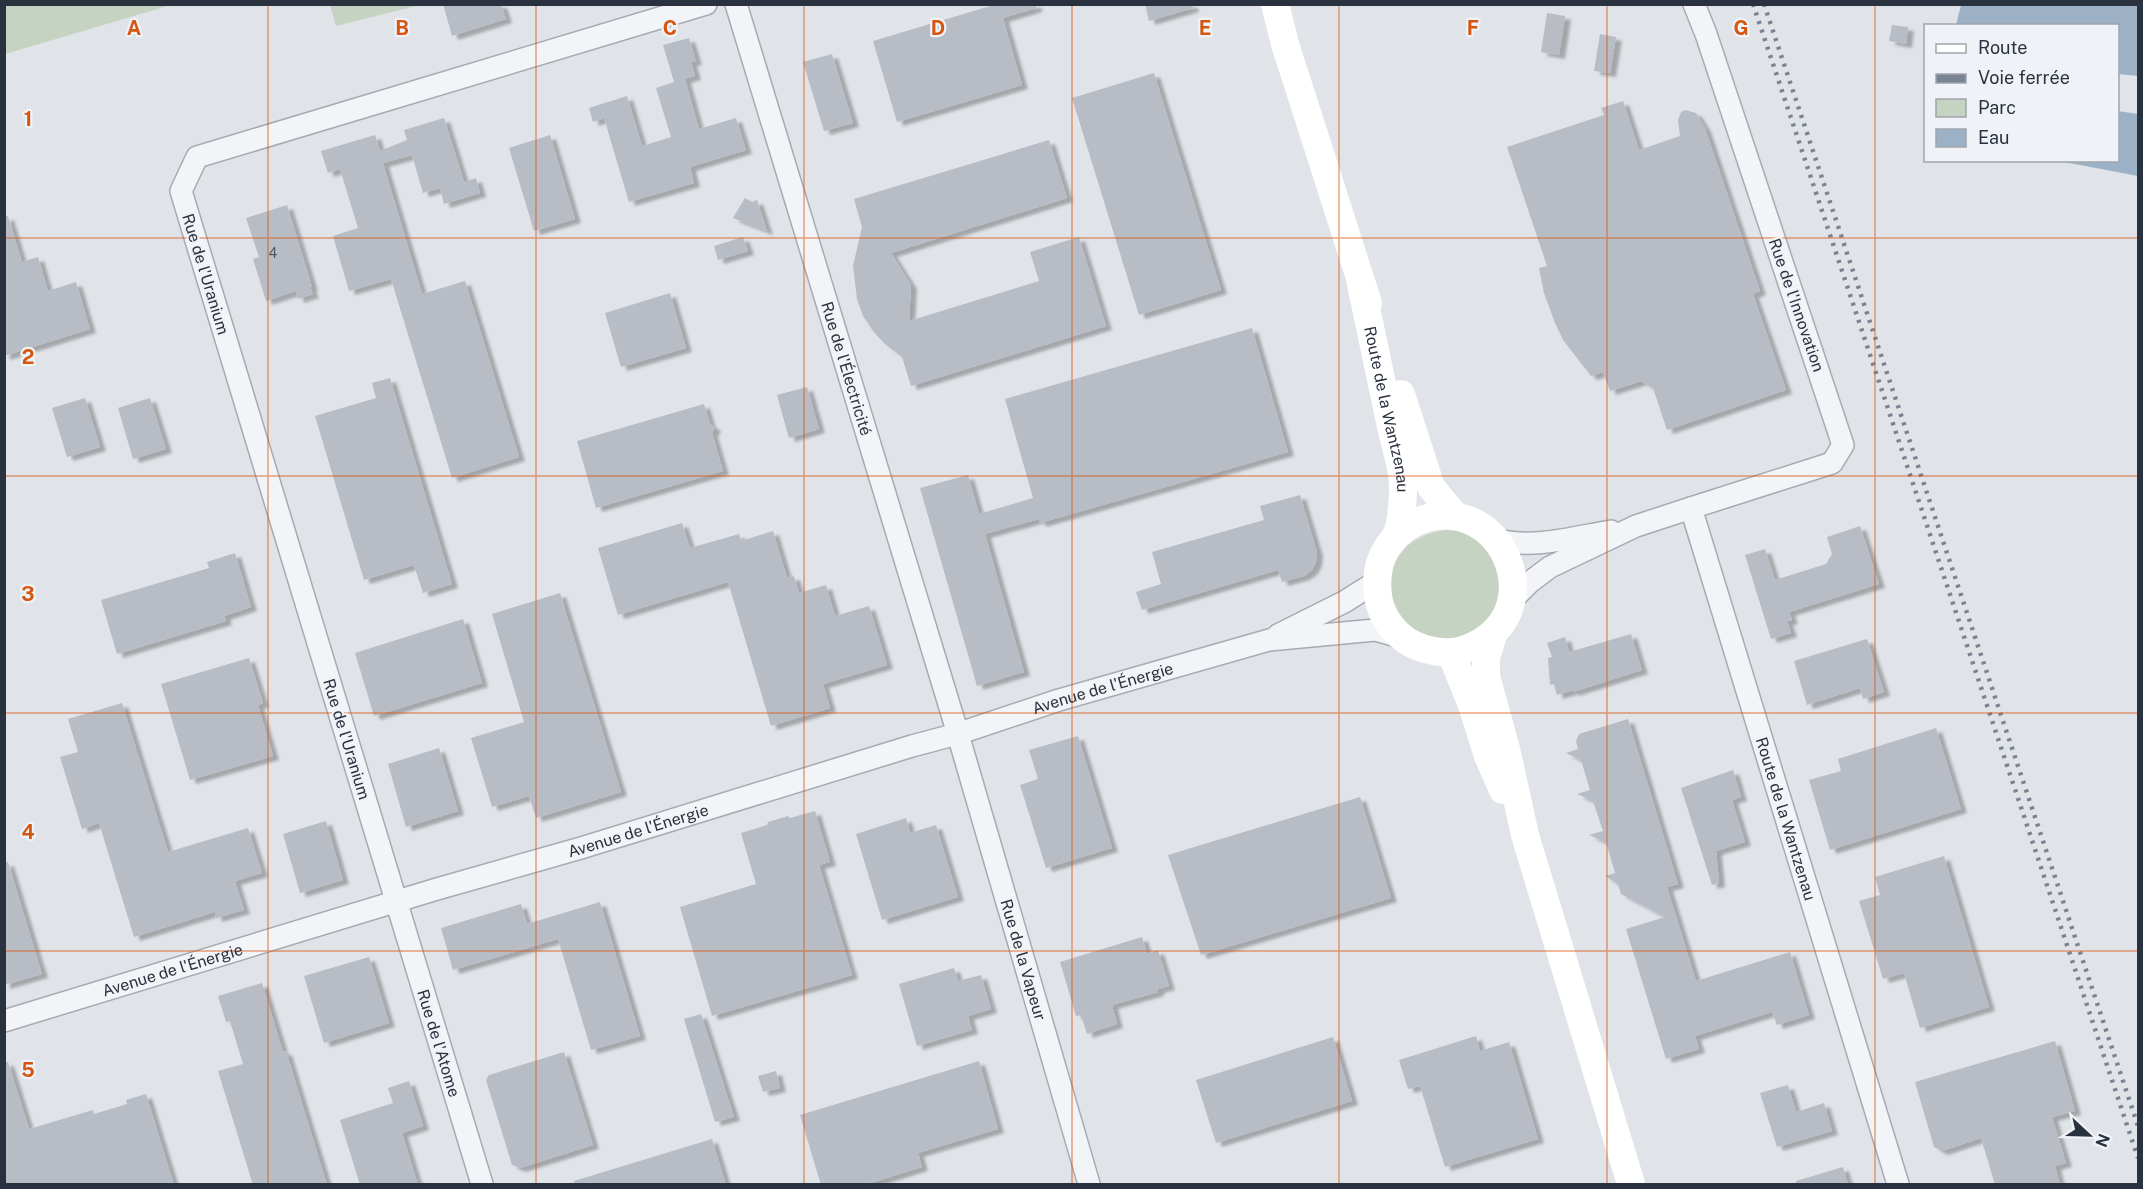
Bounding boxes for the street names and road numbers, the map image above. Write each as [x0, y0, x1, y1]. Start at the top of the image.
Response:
street label: Rue de l'Uranium [178, 211, 233, 337]
street label: Rue de l'Innovation [1765, 236, 1828, 374]
street label: Rue de l'Électricité [817, 299, 876, 438]
street label: Route de la Wantzenau [1360, 324, 1412, 493]
street label: Avenue de l'Énergie [1030, 659, 1175, 718]
street label: Rue de l'Uranium [319, 676, 374, 802]
street label: Route de la Wantzenau [1752, 735, 1820, 903]
street label: Avenue de l'Énergie [566, 800, 711, 861]
street label: Rue de la Vapeur [997, 897, 1050, 1023]
street label: Avenue de l'Énergie [100, 940, 245, 1001]
street label: Rue de l'Atome [413, 987, 464, 1099]

